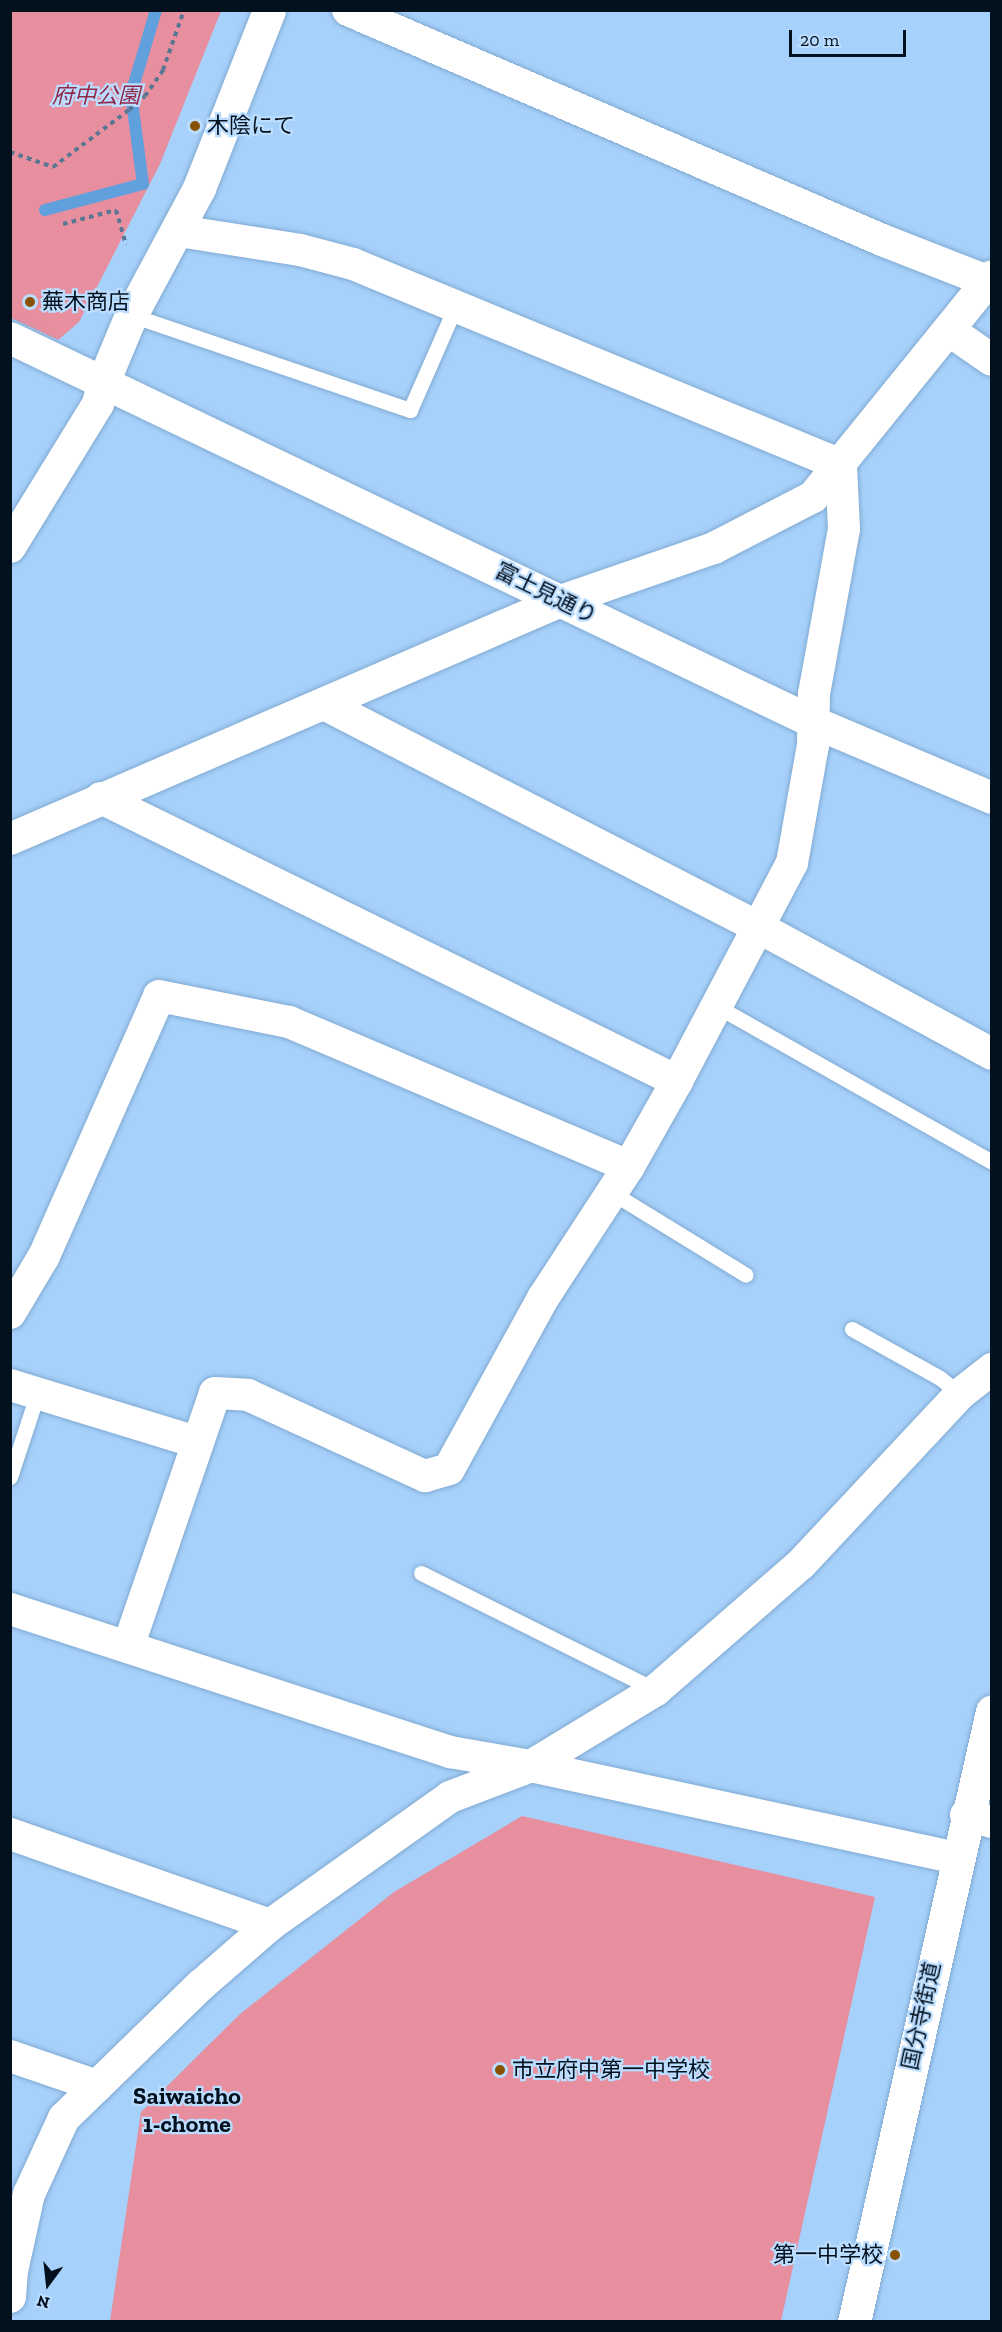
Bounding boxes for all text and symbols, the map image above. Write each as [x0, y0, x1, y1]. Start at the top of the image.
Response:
scale bar [792, 18, 909, 56]
text: 20 m [800, 29, 839, 51]
park label: 府中公園 [52, 83, 140, 109]
place label: 木陰にて [207, 113, 295, 139]
marker: 木陰にて [188, 119, 202, 133]
place label: 蕪木商店 [42, 289, 130, 315]
marker: 蕪木商店 [23, 295, 37, 309]
street label: 富士見通り [491, 557, 601, 629]
street label: 国分寺街道 [897, 1959, 945, 2073]
place label: 市立府中第一中学校 [512, 2057, 710, 2083]
marker: 市立府中第一中学校 [493, 2063, 507, 2077]
district label: Saiwaicho 1-chome [133, 2082, 241, 2138]
place label: 第一中学校 [773, 2242, 883, 2268]
marker: 第一中学校 [888, 2248, 902, 2262]
north arrow [18, 2254, 78, 2314]
text: N [35, 2291, 52, 2313]

